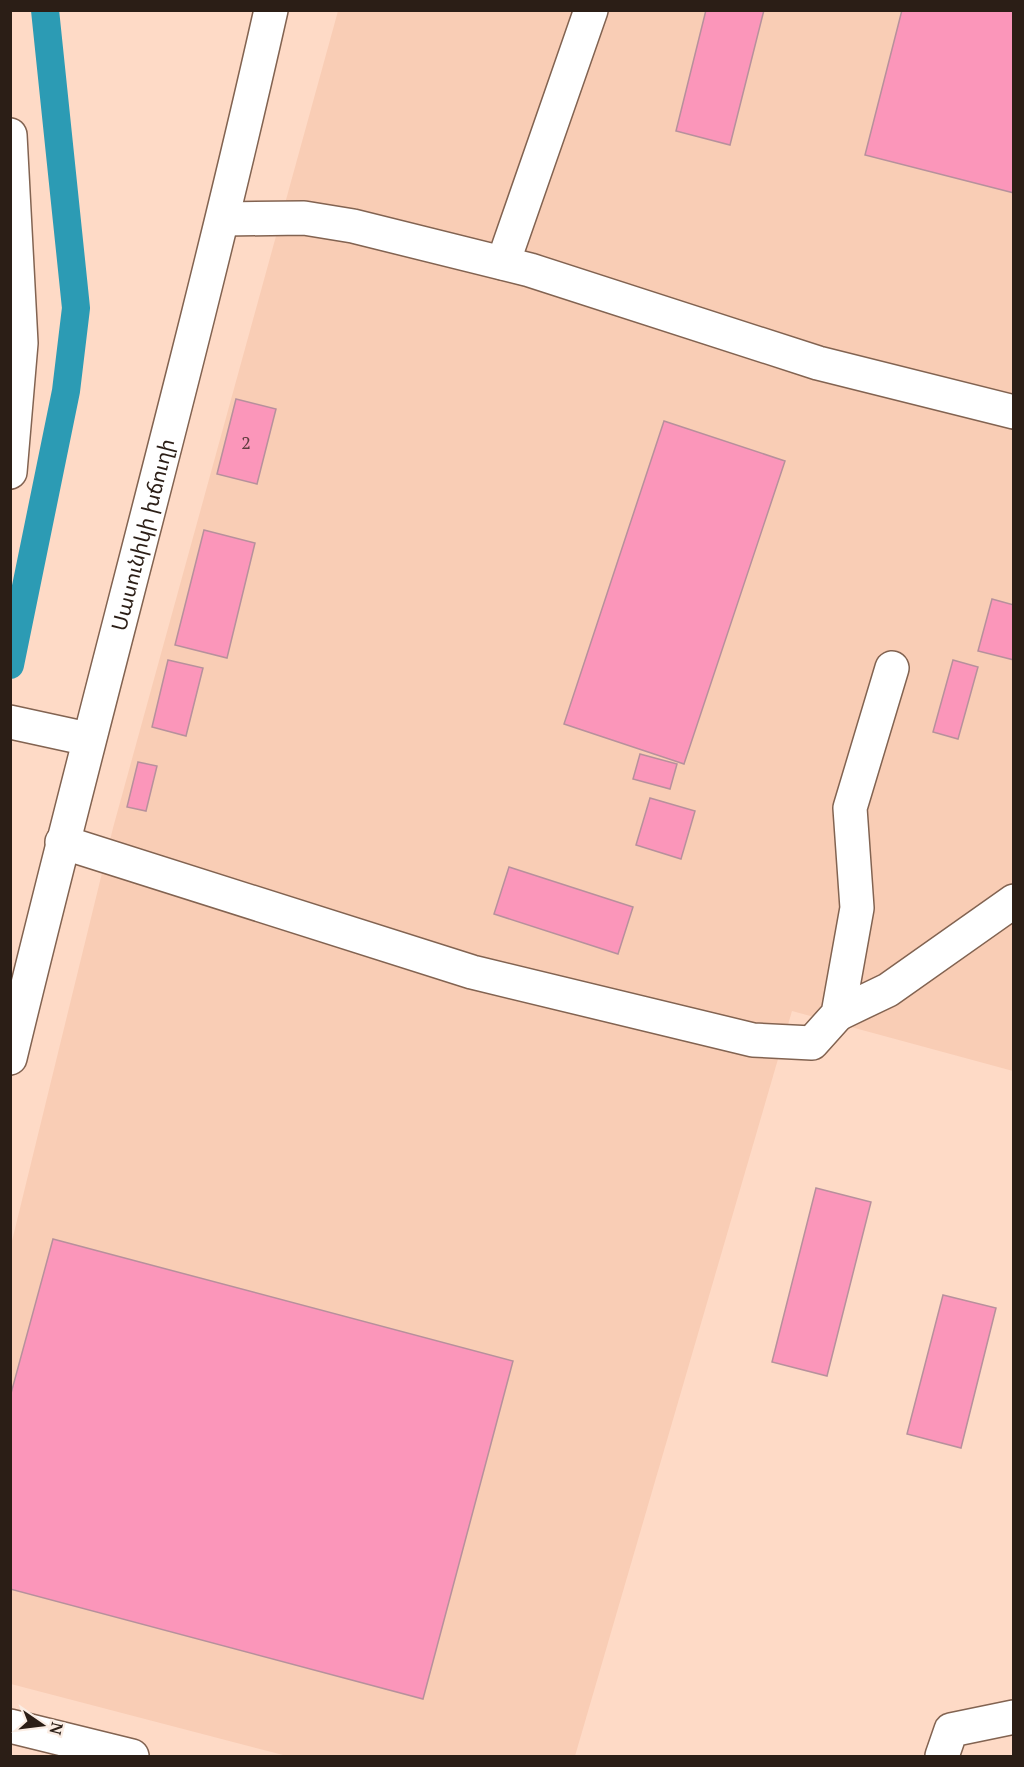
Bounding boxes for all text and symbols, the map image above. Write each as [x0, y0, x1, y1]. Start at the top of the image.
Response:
house number: 2 [241, 430, 251, 454]
street label: Սասունիկի խճուղի [104, 435, 180, 634]
north arrow [12, 1695, 72, 1755]
text: N [44, 1720, 69, 1737]

